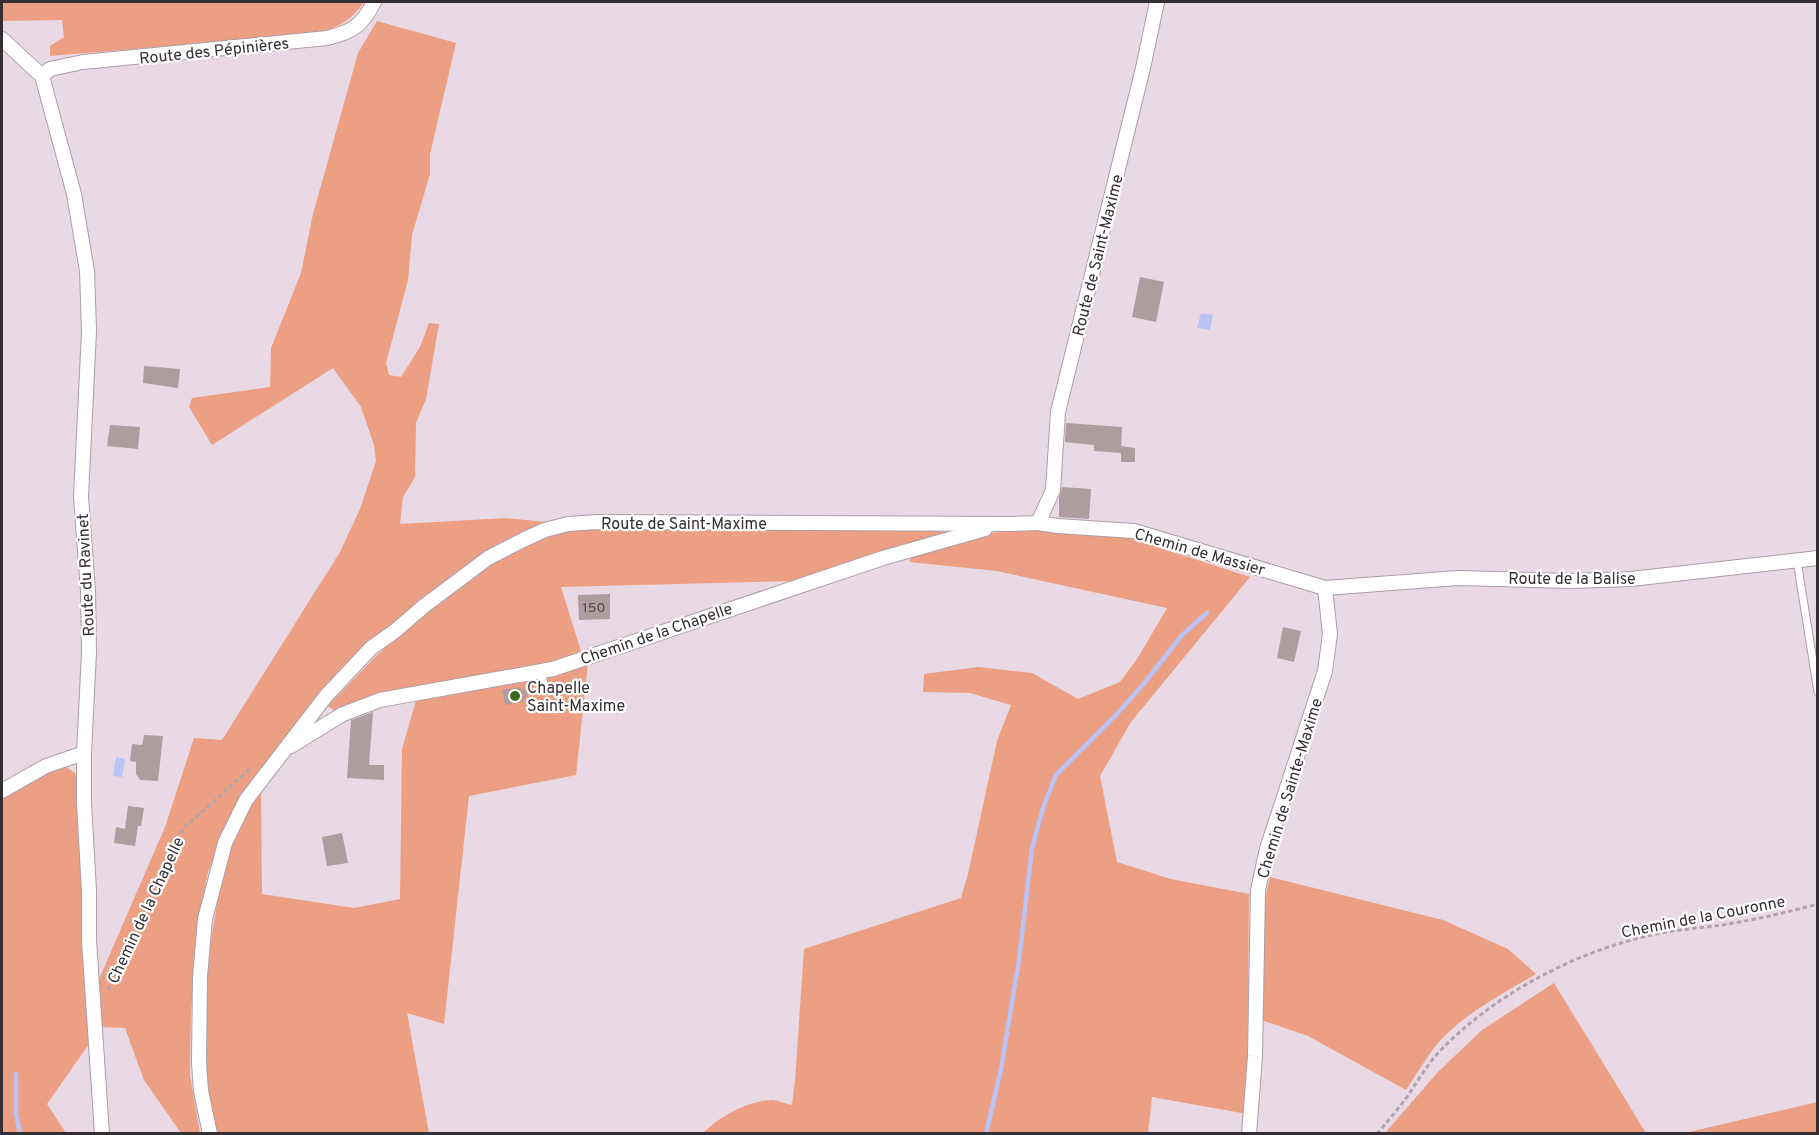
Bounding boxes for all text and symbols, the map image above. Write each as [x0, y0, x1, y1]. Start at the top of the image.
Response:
street label: Route des Pépinières [138, 34, 290, 70]
street label: Route de Saint-Maxime [1069, 173, 1129, 338]
street label: Route du Ravinet [74, 513, 100, 637]
street label: Route de Saint-Maxime [601, 515, 767, 535]
street label: Chemin de Massier [1132, 525, 1267, 581]
street label: Route de la Balise [1508, 570, 1636, 590]
street label: Chemin de la Chapelle [578, 599, 735, 670]
house number: 150 [583, 600, 605, 617]
place label: Chapelle Saint-Maxime [527, 679, 625, 717]
marker: Chapelle Saint-Maxime [508, 689, 522, 703]
street label: Chemin de Sainte-Maxime [1254, 696, 1328, 881]
street label: Chemin de la Chapelle [104, 834, 190, 987]
street label: Chemin de la Couronne [1620, 892, 1787, 944]

